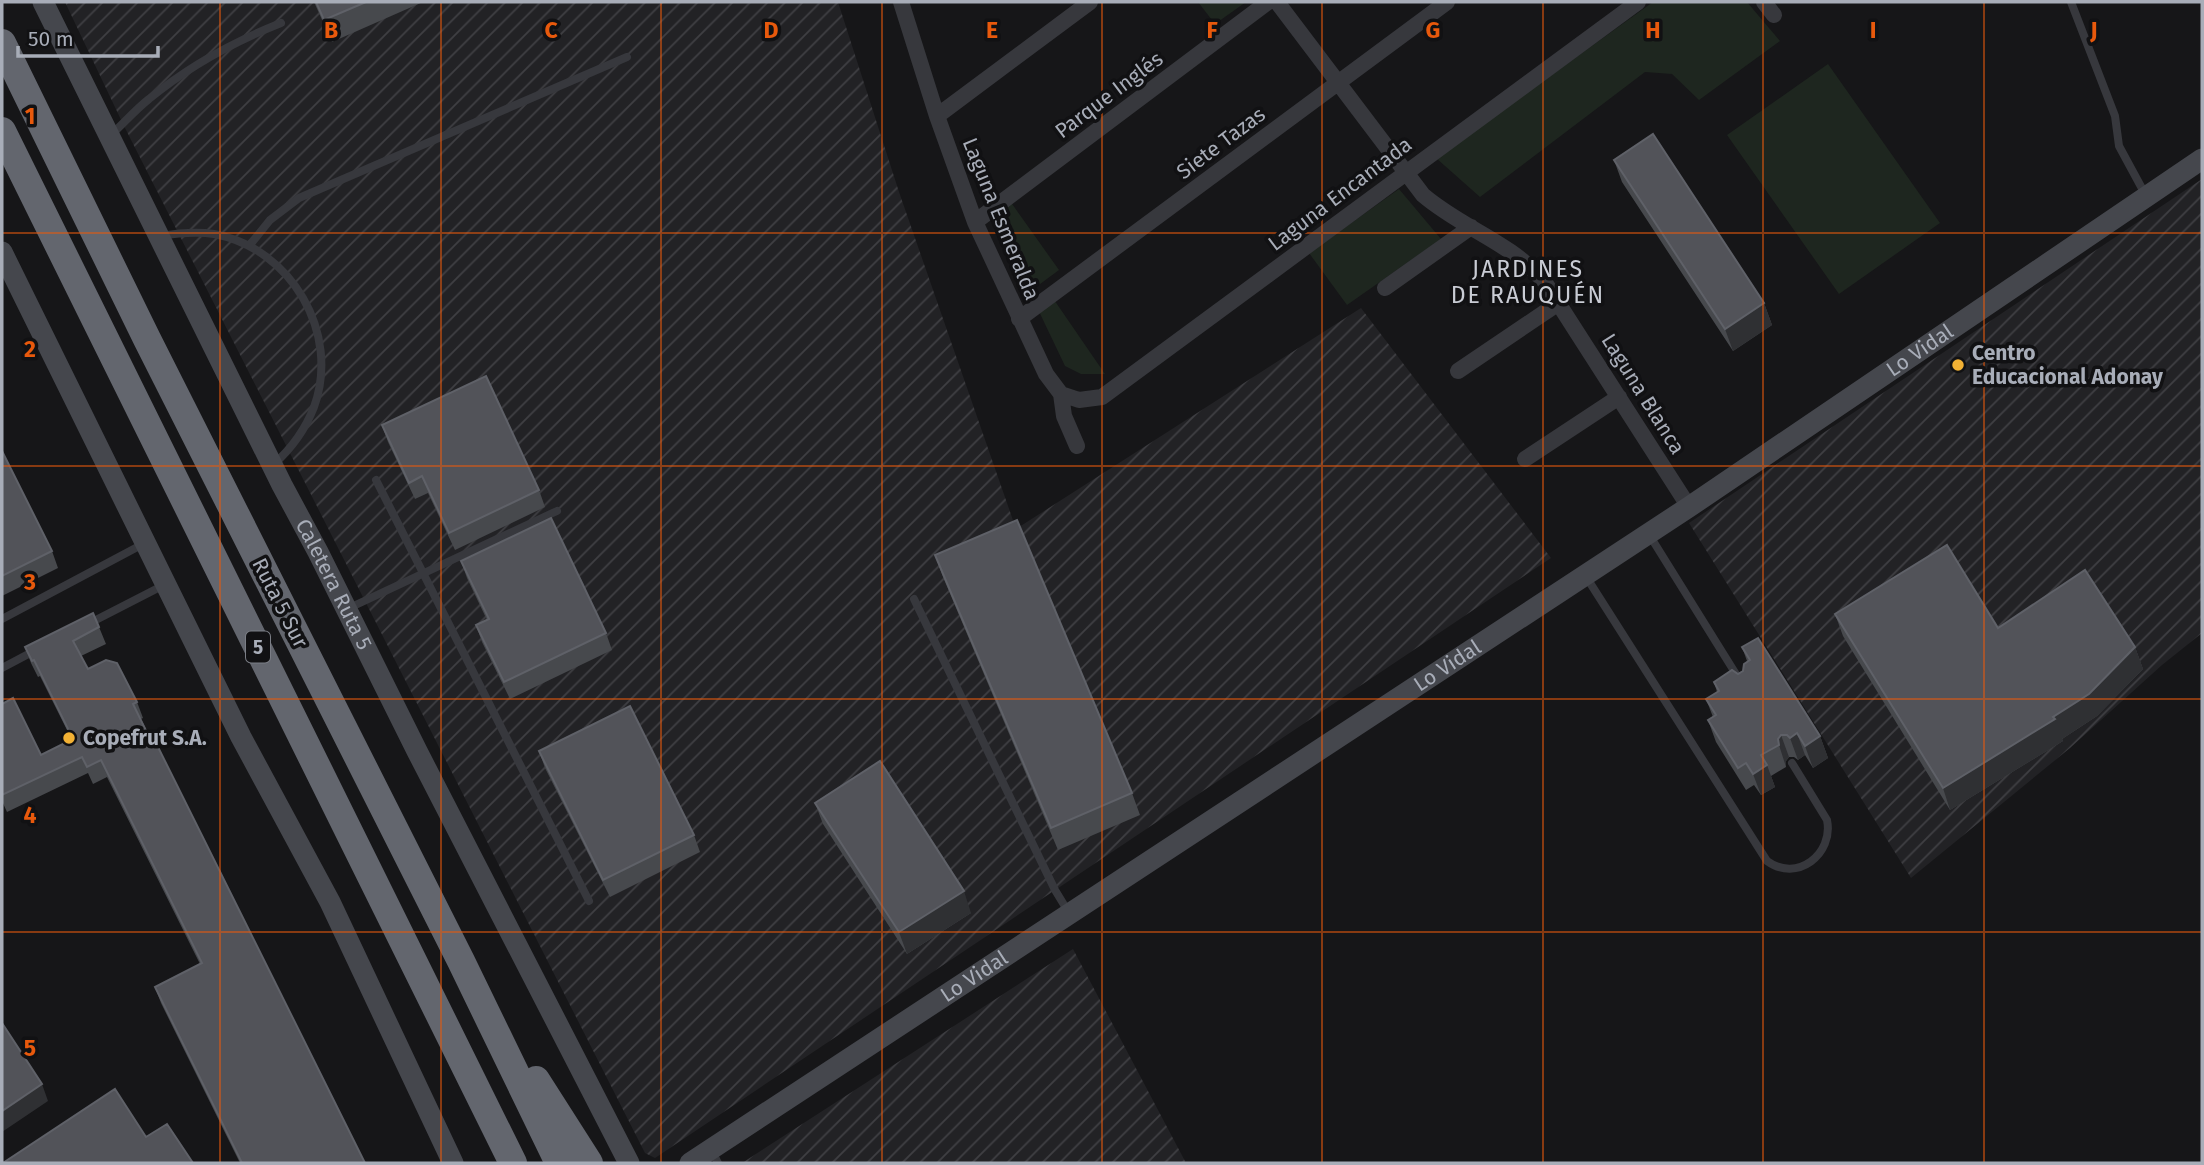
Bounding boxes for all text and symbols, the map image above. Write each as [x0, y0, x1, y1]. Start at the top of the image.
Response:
scale bar [18, 14, 158, 58]
text: B [324, 16, 338, 44]
text: C [544, 16, 558, 44]
text: D [764, 16, 779, 44]
text: E [986, 16, 998, 44]
text: F [1206, 16, 1218, 44]
text: G [1426, 16, 1440, 44]
text: H [1645, 16, 1661, 44]
text: I [1870, 16, 1876, 44]
text: J [2089, 16, 2098, 44]
text: 50 m [28, 26, 74, 52]
street label: Parque Inglés [1050, 46, 1168, 144]
street label: Siete Tazas [1172, 101, 1271, 185]
text: 1 [25, 102, 35, 130]
street label: Laguna Encantada [1263, 131, 1417, 257]
street label: Laguna Esmeralda [957, 134, 1045, 304]
district label: JARDINES DE RAUQUÉN [1451, 255, 1605, 309]
street label: Lo Vidal [1881, 319, 1958, 382]
street label: Laguna Blanca [1596, 329, 1690, 459]
text: 2 [24, 335, 36, 363]
place label: Centro Educacional Adonay [1972, 340, 2163, 390]
marker: Centro Educacional Adonay [1950, 357, 1966, 373]
street label: Caletera Ruta 5 [290, 514, 378, 654]
street label: Ruta 5 Sur [247, 554, 313, 652]
text: 3 [23, 568, 36, 596]
road number: 5 [246, 632, 270, 662]
street label: Lo Vidal [1409, 634, 1486, 697]
place label: Copefrut S.A. [83, 725, 207, 751]
marker: Copefrut S.A. [61, 730, 77, 746]
text: 4 [24, 801, 37, 829]
street label: Lo Vidal [936, 945, 1013, 1008]
text: 5 [24, 1034, 36, 1062]

